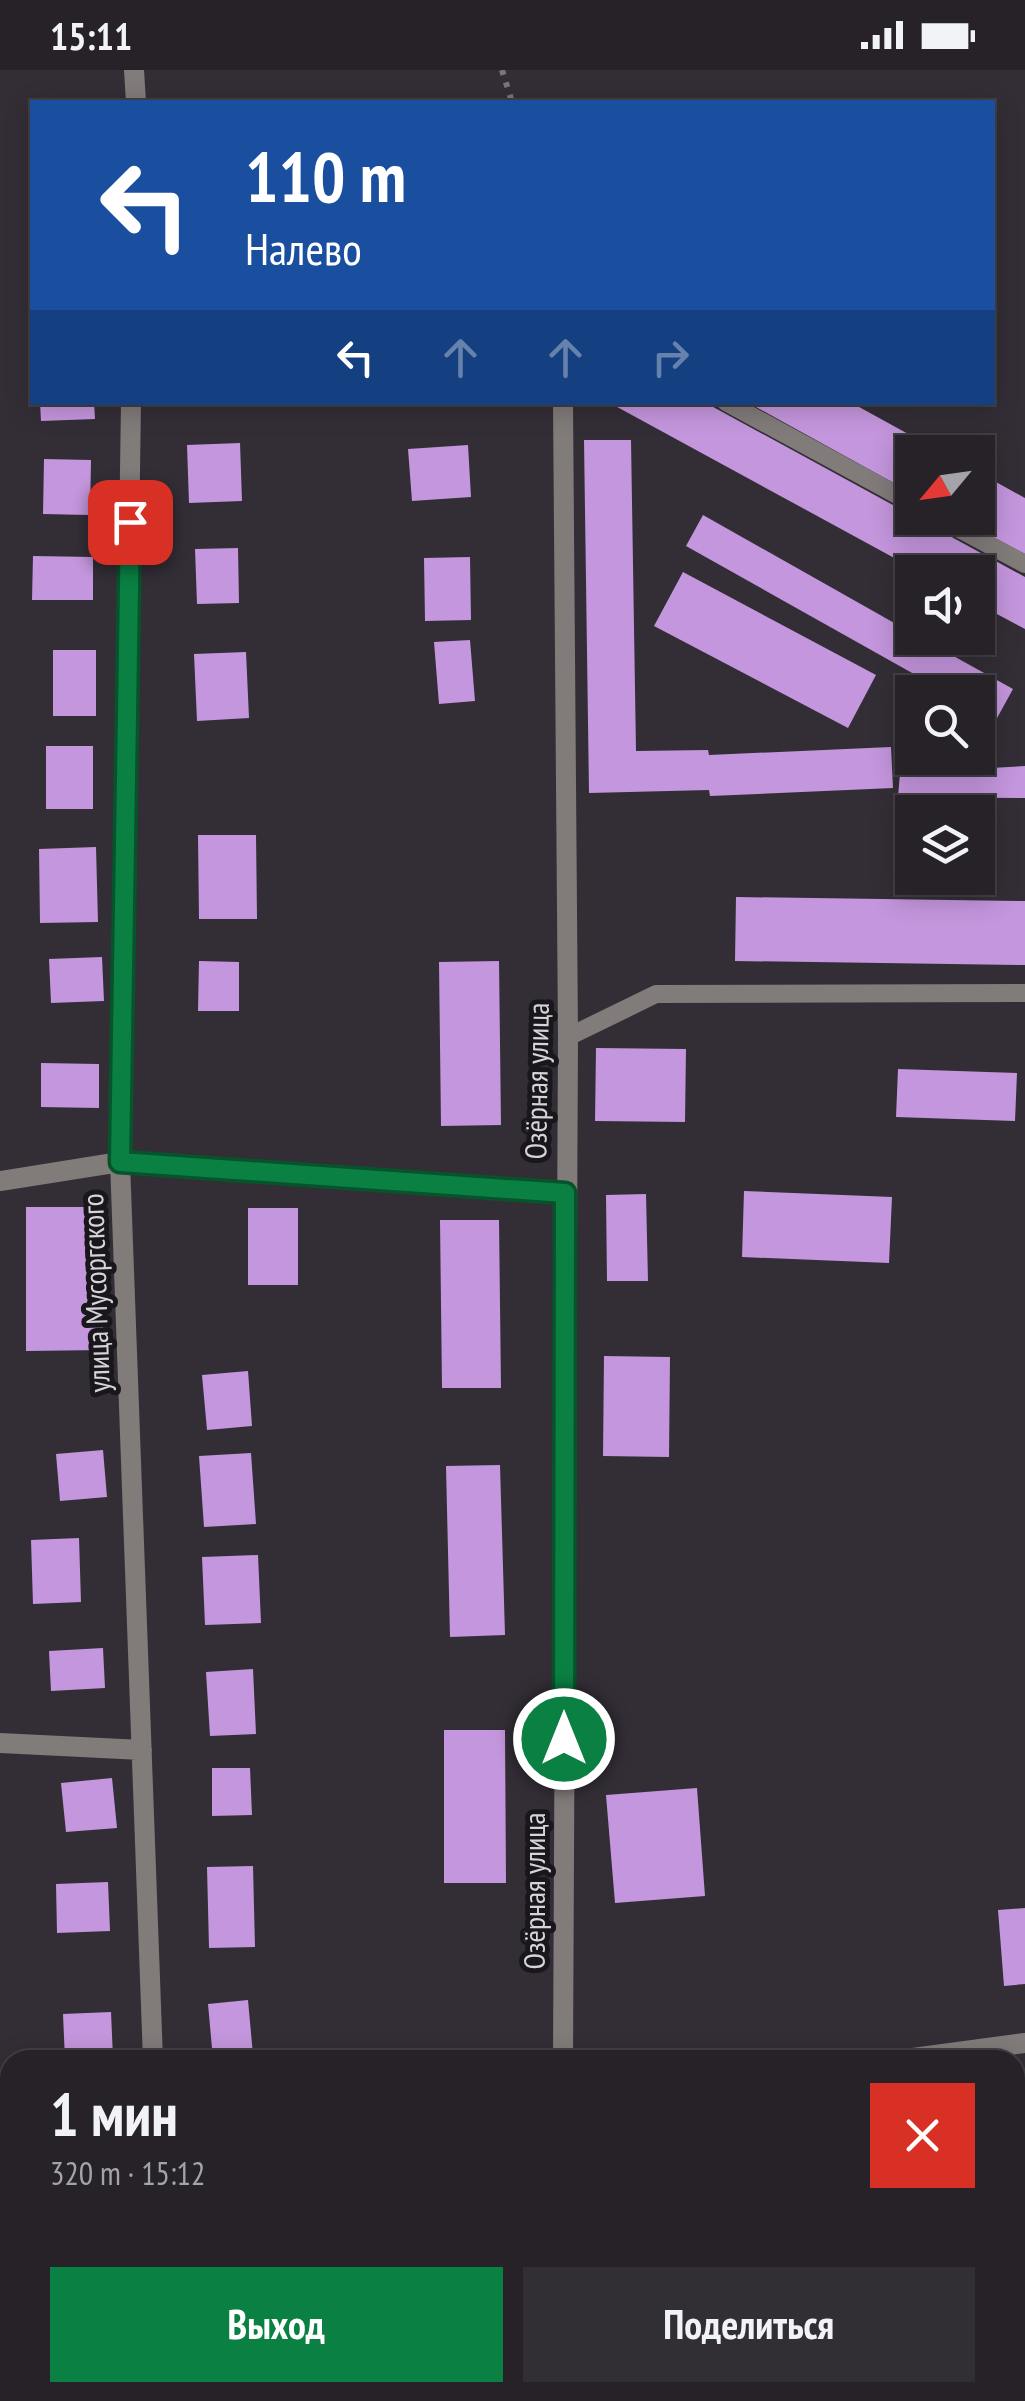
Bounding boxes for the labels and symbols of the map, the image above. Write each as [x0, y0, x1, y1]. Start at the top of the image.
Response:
north arrow [895, 435, 995, 535]
pin [88, 480, 173, 565]
street label: Озёрная улица [515, 1002, 557, 1160]
street label: улица Мусоргского [72, 1193, 118, 1393]
position arrow [512, 1687, 616, 1791]
street label: Озёрная улица [514, 1813, 553, 1969]

